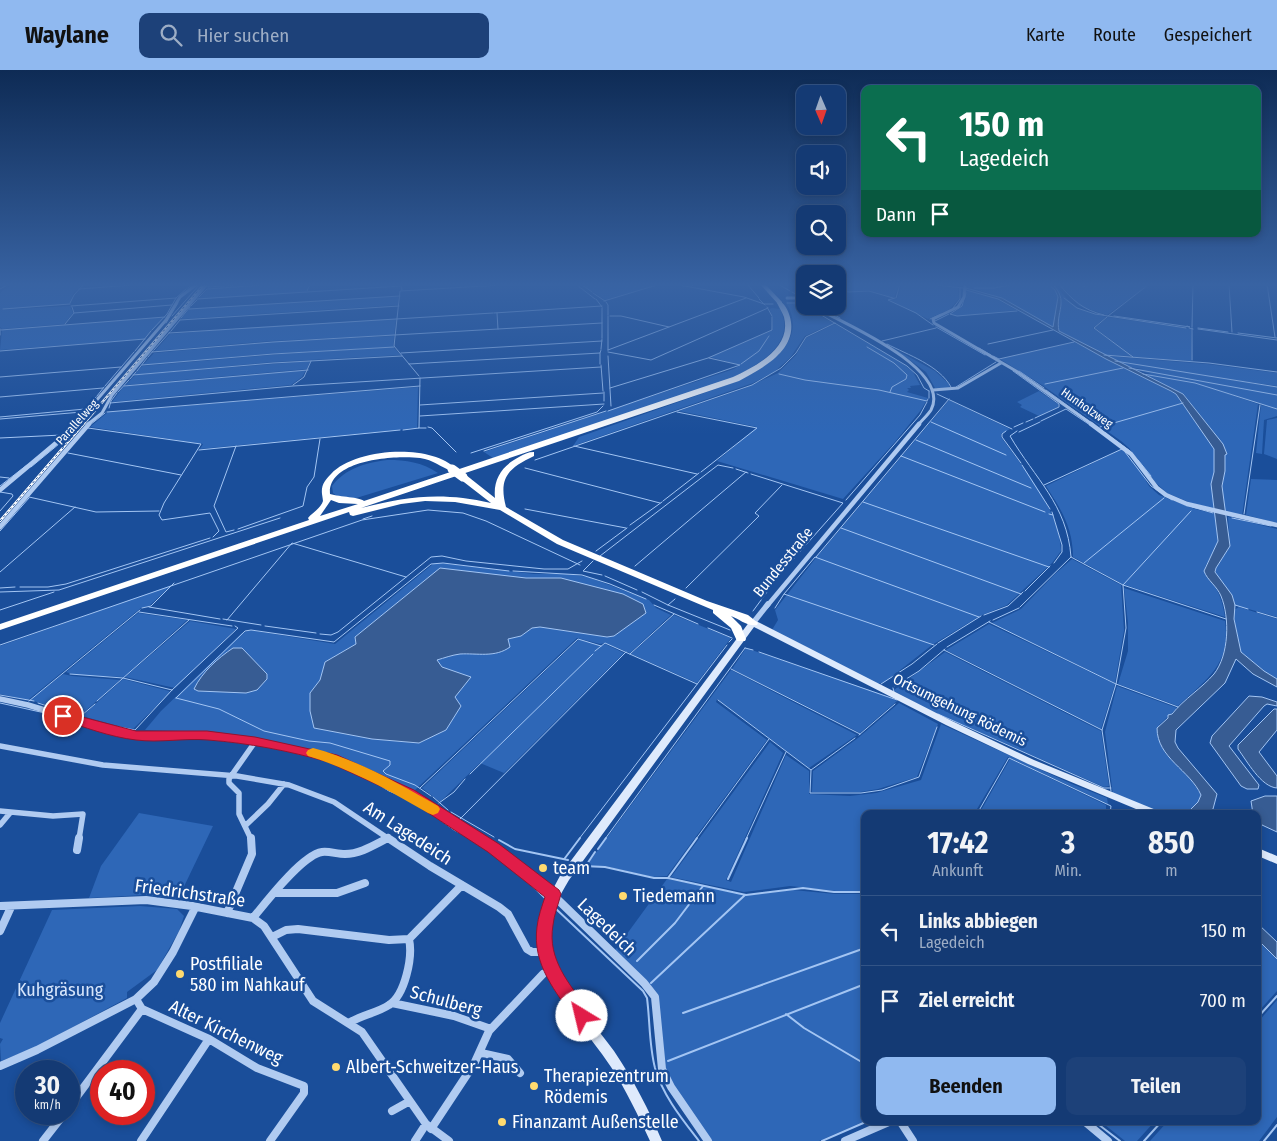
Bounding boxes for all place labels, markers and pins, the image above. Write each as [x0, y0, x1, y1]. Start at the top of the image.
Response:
pin [42, 695, 84, 737]
place label: team [553, 857, 590, 879]
marker: team [537, 862, 549, 874]
place label: Tiedemann [633, 885, 715, 907]
marker: Tiedemann [617, 890, 629, 902]
place label: Postfiliale 580 im Nahkauf [190, 953, 306, 996]
marker: Postfiliale 580 im Nahkauf [174, 968, 186, 980]
place label: Albert-Schweitzer-Haus [346, 1056, 519, 1078]
marker: Albert-Schweitzer-Haus [330, 1061, 342, 1073]
place label: Therapiezentrum Rödemis [544, 1065, 669, 1108]
marker: Therapiezentrum Rödemis [528, 1080, 540, 1092]
place label: Finanzamt Außenstelle [512, 1111, 679, 1133]
marker: Finanzamt Außenstelle [496, 1116, 508, 1128]

